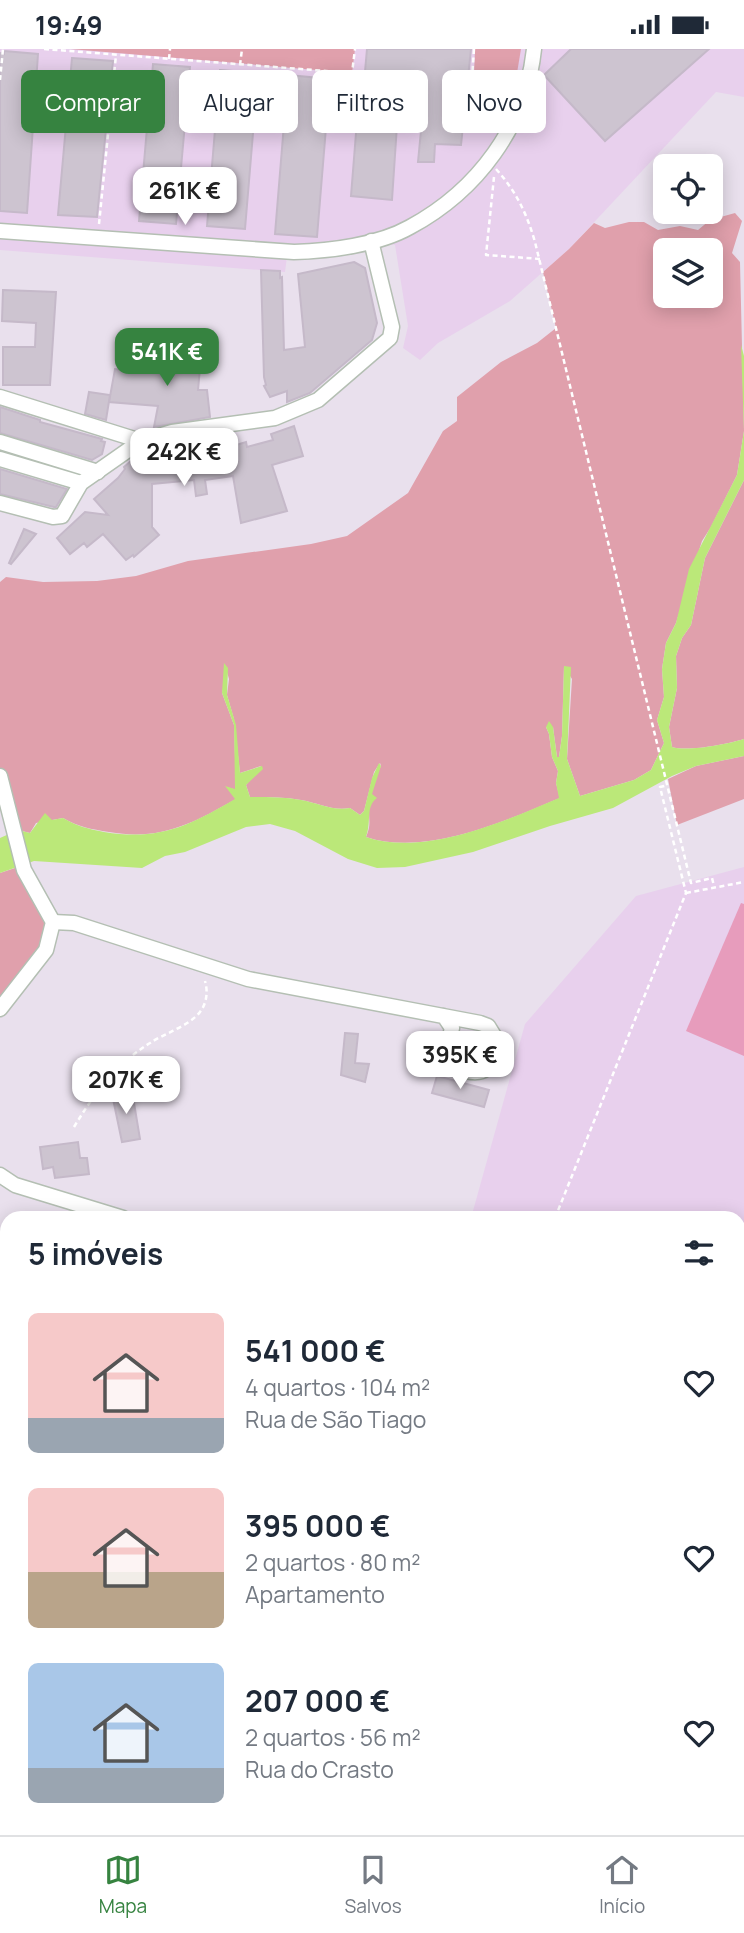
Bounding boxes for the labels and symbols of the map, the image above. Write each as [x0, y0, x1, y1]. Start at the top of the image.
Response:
pin: 261K € [128, 167, 242, 227]
pin: 541K € [110, 329, 224, 388]
pin: 242K € [127, 429, 241, 488]
pin: 395K € [403, 1031, 517, 1091]
pin: 207K € [69, 1056, 183, 1116]

